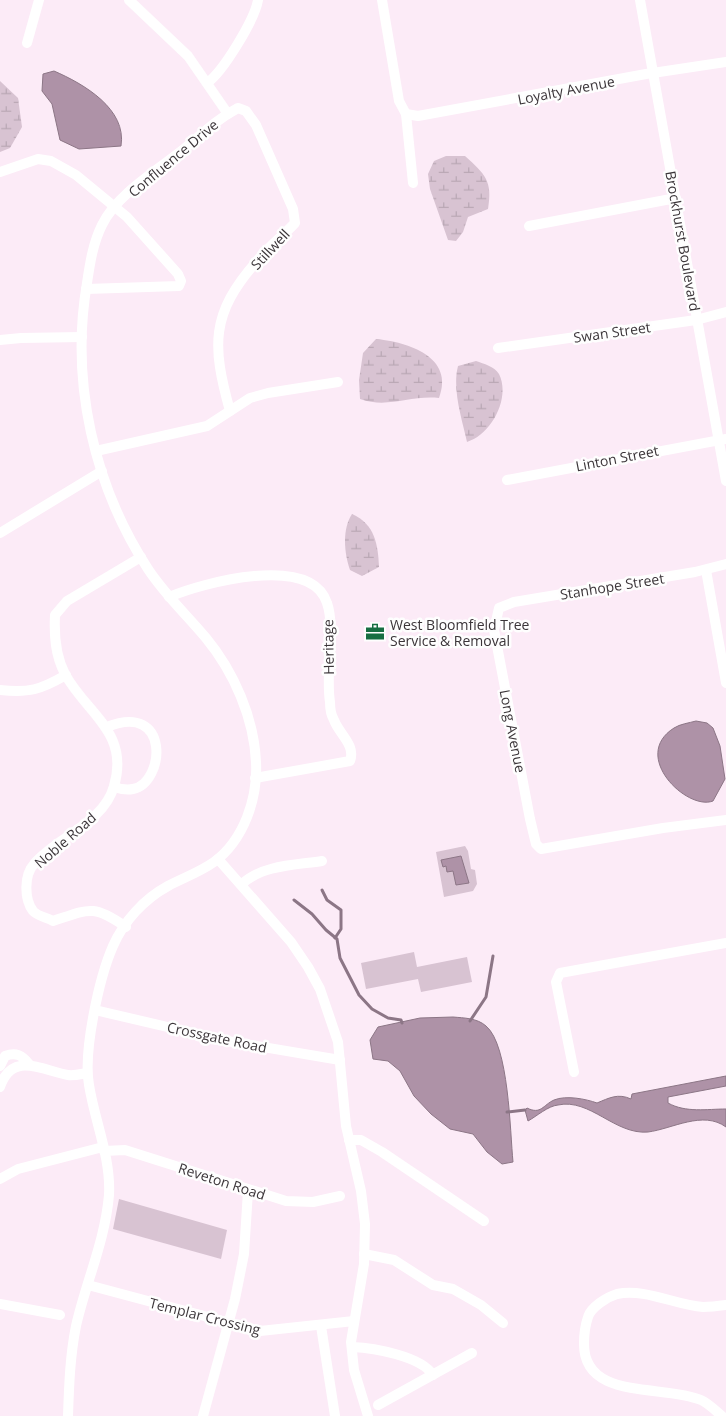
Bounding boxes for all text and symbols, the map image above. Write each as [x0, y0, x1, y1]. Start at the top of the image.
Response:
street label: Loyalty Avenue [516, 71, 616, 109]
street label: Confluence Drive [124, 115, 222, 201]
street label: Brockhurst Boulevard [661, 169, 705, 313]
street label: Stillwell [246, 225, 294, 273]
street label: Swan Street [572, 317, 652, 347]
street label: Linton Street [574, 441, 660, 475]
street label: Stanhope Street [559, 568, 665, 604]
place label: West Bloomfield Tree Service & Removal [390, 615, 530, 650]
street label: Heritage [318, 619, 338, 675]
office icon: West Bloomfield Tree Service & Removal [364, 621, 386, 643]
street label: Long Avenue [496, 688, 530, 774]
street label: Noble Road [30, 808, 100, 872]
street label: Crossgate Road [165, 1017, 269, 1057]
street label: Reveton Road [176, 1158, 268, 1204]
street label: Templar Crossing [147, 1293, 263, 1339]

